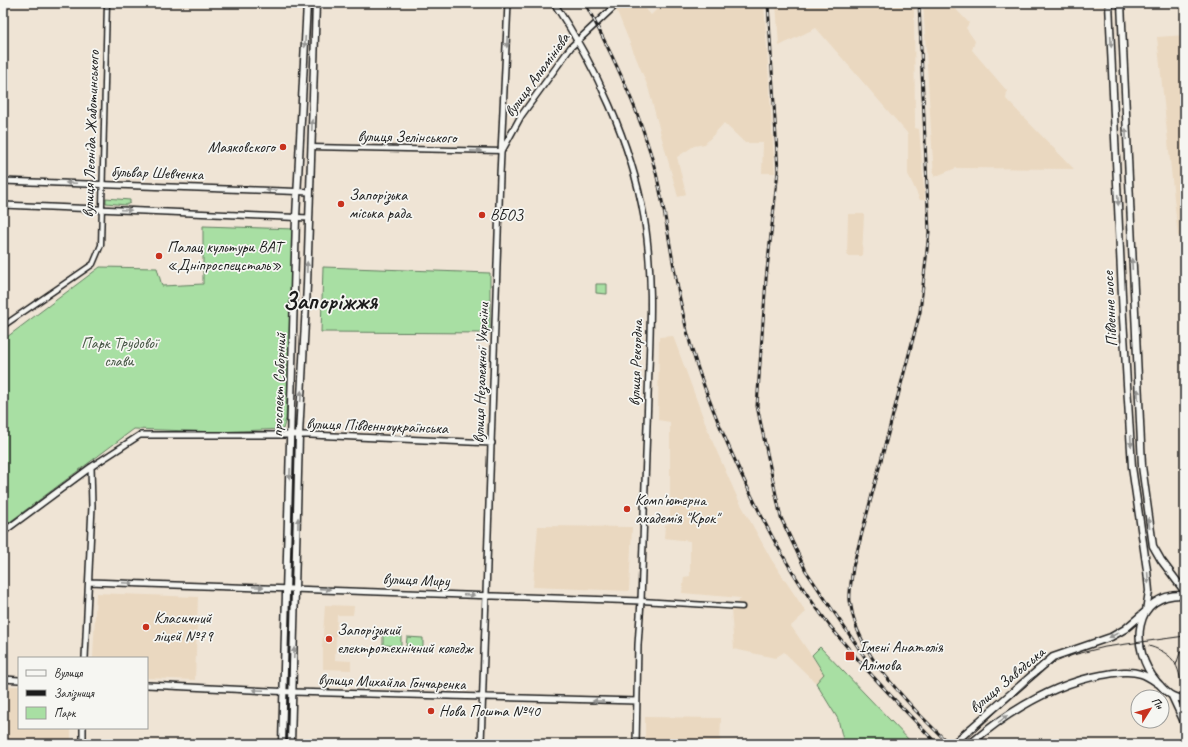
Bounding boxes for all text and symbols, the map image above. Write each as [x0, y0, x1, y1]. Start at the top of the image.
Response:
street label: вулиця Алюмінієва [500, 28, 575, 121]
one-way arrow [302, 36, 308, 49]
one-way arrow [503, 36, 510, 48]
one-way arrow [1107, 36, 1114, 48]
street label: вулиця Леоніда Жаботинського [78, 49, 104, 218]
one-way arrow [309, 118, 315, 131]
street label: вулиця Зелінського [357, 126, 459, 148]
one-way arrow [1123, 128, 1130, 140]
place label: Маяковского [208, 137, 277, 157]
marker: Маяковского [278, 142, 288, 152]
one-way arrow [470, 148, 483, 154]
street label: бульвар Шевченка [110, 161, 205, 185]
one-way arrow [65, 180, 77, 187]
place label: Запорізька міська рада [349, 185, 413, 223]
one-way arrow [265, 187, 277, 194]
one-way arrow [1114, 194, 1121, 206]
marker: Запорізька міська рада [336, 199, 346, 209]
place label: ВБОЗ [490, 205, 525, 225]
one-way arrow [120, 207, 133, 213]
marker: ВБОЗ [477, 210, 487, 220]
place label: Палац культури ВАТ «Дніпроспецсталь» [167, 237, 285, 275]
marker: Палац культури ВАТ «Дніпроспецсталь» [154, 251, 164, 261]
one-way arrow [1128, 258, 1135, 270]
one-way arrow [304, 260, 310, 273]
street label: Південне шосе [1098, 269, 1122, 347]
district label: Запоріжжя [283, 286, 378, 316]
street label: вулиця Незалежної України [469, 301, 493, 444]
street label: вулиця Рекордна [625, 318, 648, 406]
street label: проспект Соборний [267, 331, 291, 438]
park label: Парк Трудової слави [81, 333, 160, 371]
one-way arrow [1135, 387, 1141, 400]
one-way arrow [298, 389, 304, 402]
street label: вулиця Південноукраїнська [306, 414, 449, 439]
one-way arrow [1127, 435, 1134, 447]
one-way arrow [286, 468, 293, 480]
place label: Комп'ютерна академія "Крок" [635, 490, 722, 528]
marker: Комп'ютерна академія "Крок" [622, 504, 632, 514]
one-way arrow [294, 517, 301, 529]
one-way arrow [1146, 517, 1152, 529]
street label: вулиця Миру [382, 569, 451, 591]
one-way arrow [1144, 572, 1151, 584]
one-way arrow [122, 580, 135, 586]
one-way arrow [252, 584, 265, 590]
one-way arrow [319, 586, 331, 593]
one-way arrow [463, 592, 476, 598]
place label: Класичний ліцей №79 [154, 608, 214, 646]
place label: Запорізький електротехнічний коледж [337, 620, 474, 658]
marker: Класичний ліцей №79 [141, 622, 151, 632]
one-way arrow [1109, 631, 1120, 638]
marker: Запорізький електротехнічний коледж [324, 634, 334, 644]
place label: Імені Анатолія Алімова [859, 637, 944, 675]
street label: вулиця Заводська [965, 642, 1050, 717]
one-way arrow [291, 647, 298, 659]
marker: Імені Анатолія Алімова [844, 650, 856, 662]
legend [18, 657, 148, 729]
text: Вулиця [54, 665, 83, 681]
street label: вулиця Михайла Гончаренка [318, 669, 468, 695]
text: Залізниця [54, 685, 95, 701]
one-way arrow [251, 687, 264, 693]
north arrow [1130, 689, 1170, 729]
text: Пн [1149, 694, 1168, 713]
one-way arrow [592, 697, 604, 704]
place label: Нова Пошта №40 [439, 701, 542, 721]
text: Парк [54, 705, 77, 721]
marker: Нова Пошта №40 [426, 706, 436, 716]
one-way arrow [997, 714, 1008, 723]

